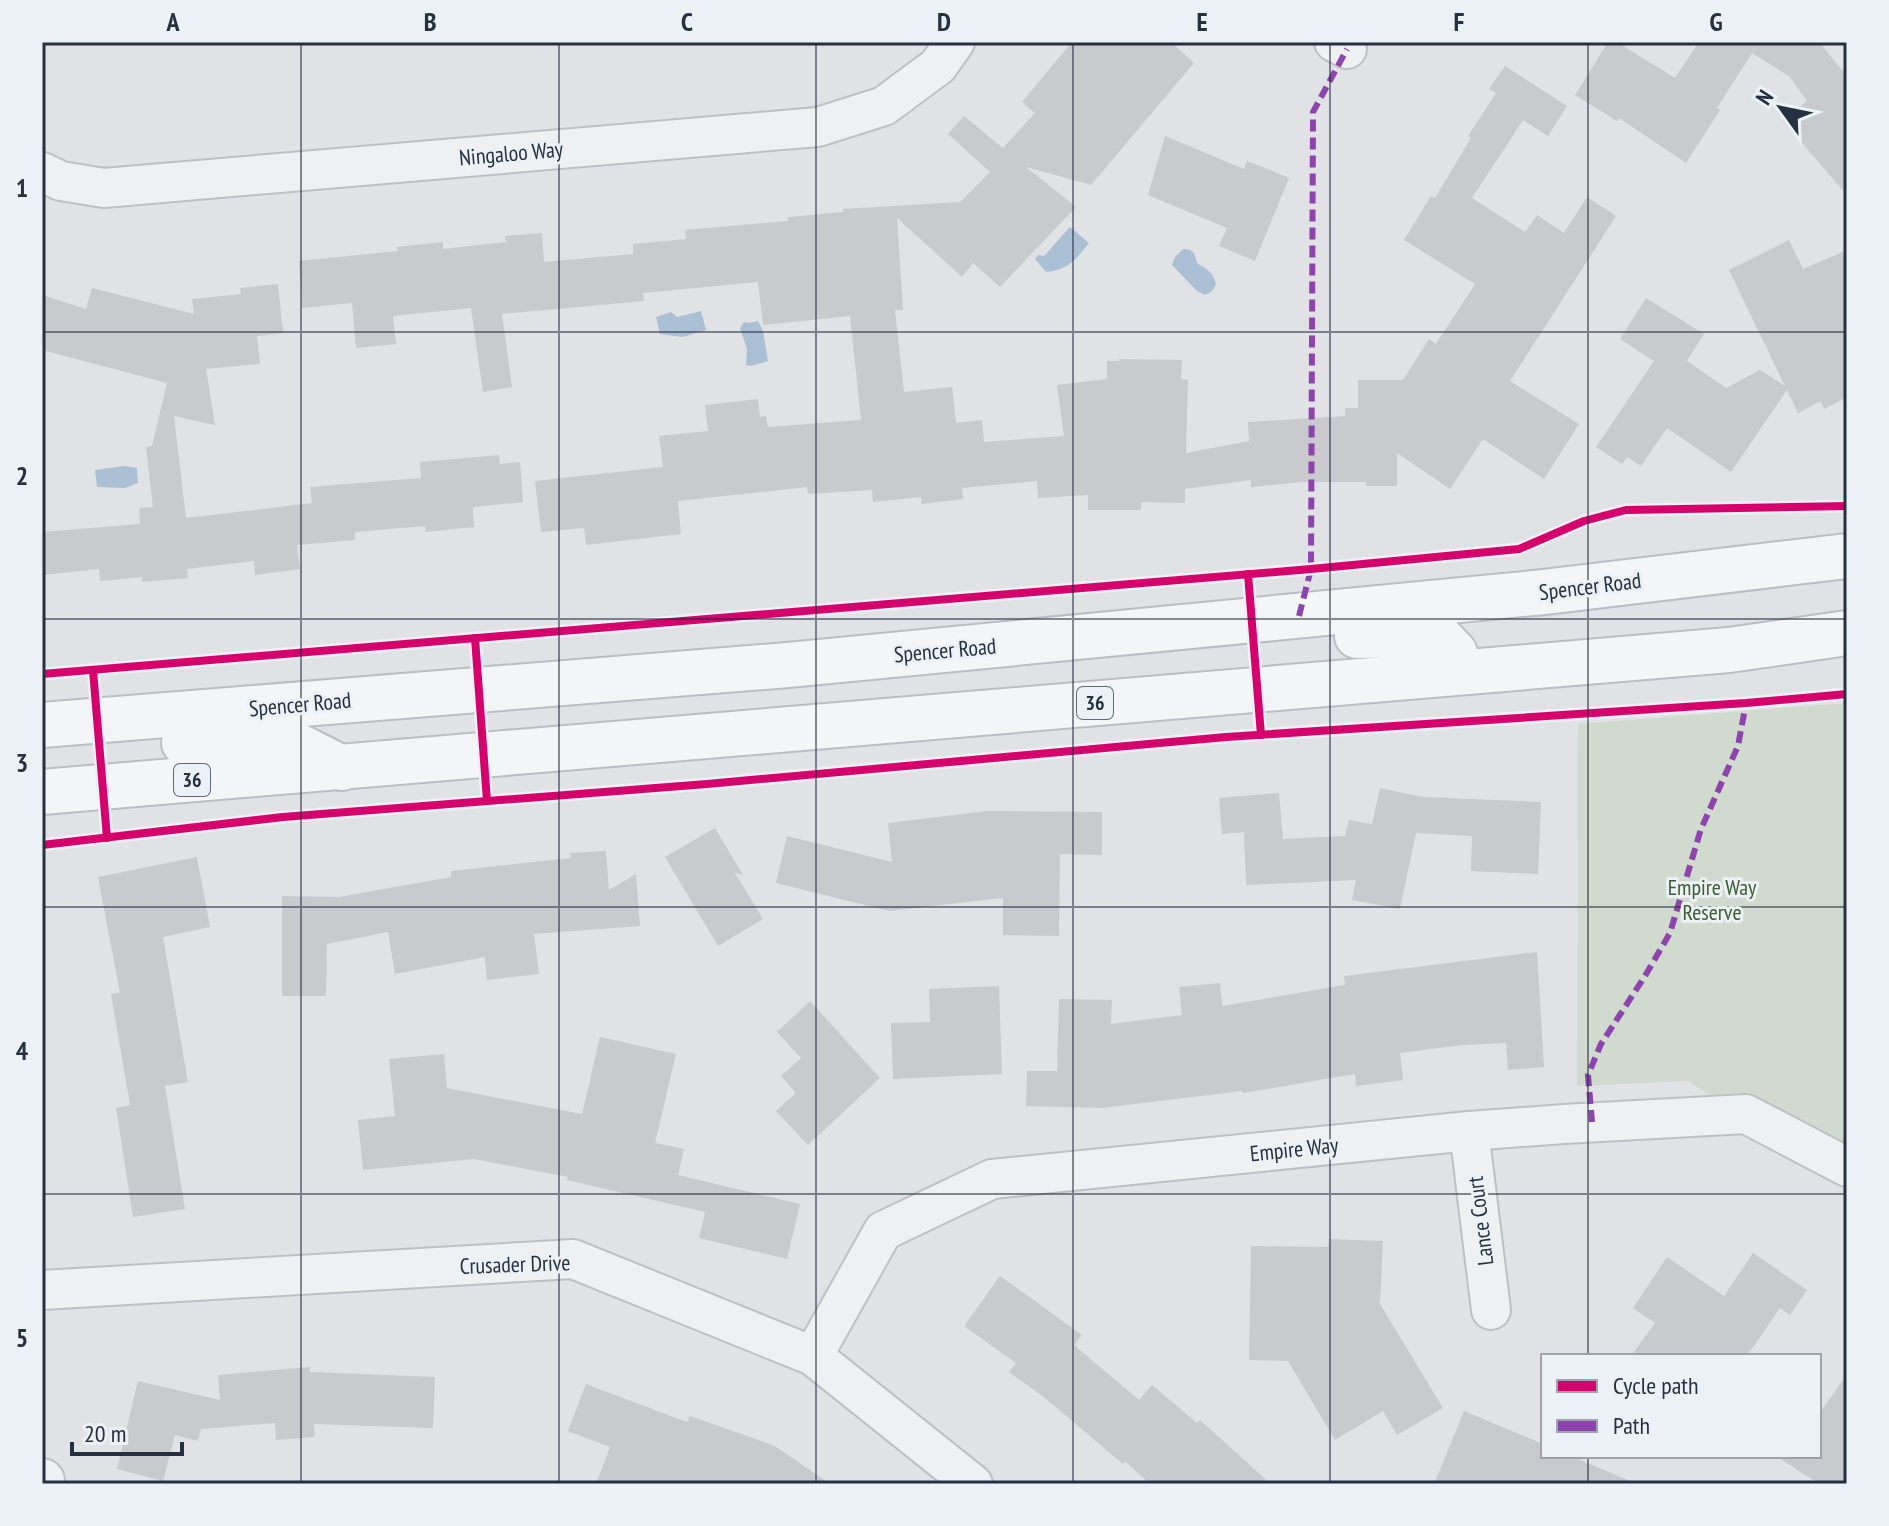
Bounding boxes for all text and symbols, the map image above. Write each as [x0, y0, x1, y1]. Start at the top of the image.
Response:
text: A [165, 5, 180, 38]
text: B [424, 5, 437, 38]
text: C [681, 5, 693, 38]
text: D [937, 5, 951, 38]
text: E [1196, 5, 1208, 38]
text: F [1454, 5, 1465, 38]
text: G [1709, 5, 1723, 38]
north arrow [1741, 68, 1821, 148]
text: N [1749, 84, 1779, 110]
street label: Ningaloo Way [458, 134, 565, 171]
text: 1 [16, 171, 28, 204]
text: 2 [16, 459, 28, 492]
street label: Spencer Road [1537, 566, 1643, 606]
street label: Spencer Road [893, 632, 997, 668]
street label: Spencer Road [248, 686, 352, 722]
road number: 36 [1077, 687, 1113, 719]
text: 3 [16, 746, 28, 779]
road number: 36 [174, 764, 210, 796]
park label: Empire Way Reserve [1668, 873, 1757, 926]
text: 4 [16, 1034, 29, 1067]
street label: Empire Way [1248, 1130, 1340, 1168]
street label: Lance Court [1461, 1175, 1499, 1267]
street label: Crusader Drive [459, 1248, 571, 1280]
text: 5 [16, 1321, 28, 1354]
legend [1541, 1354, 1821, 1458]
text: Cycle path [1613, 1370, 1699, 1401]
scale bar [72, 1406, 182, 1456]
text: Path [1613, 1410, 1650, 1441]
text: 20 m [84, 1418, 126, 1449]

